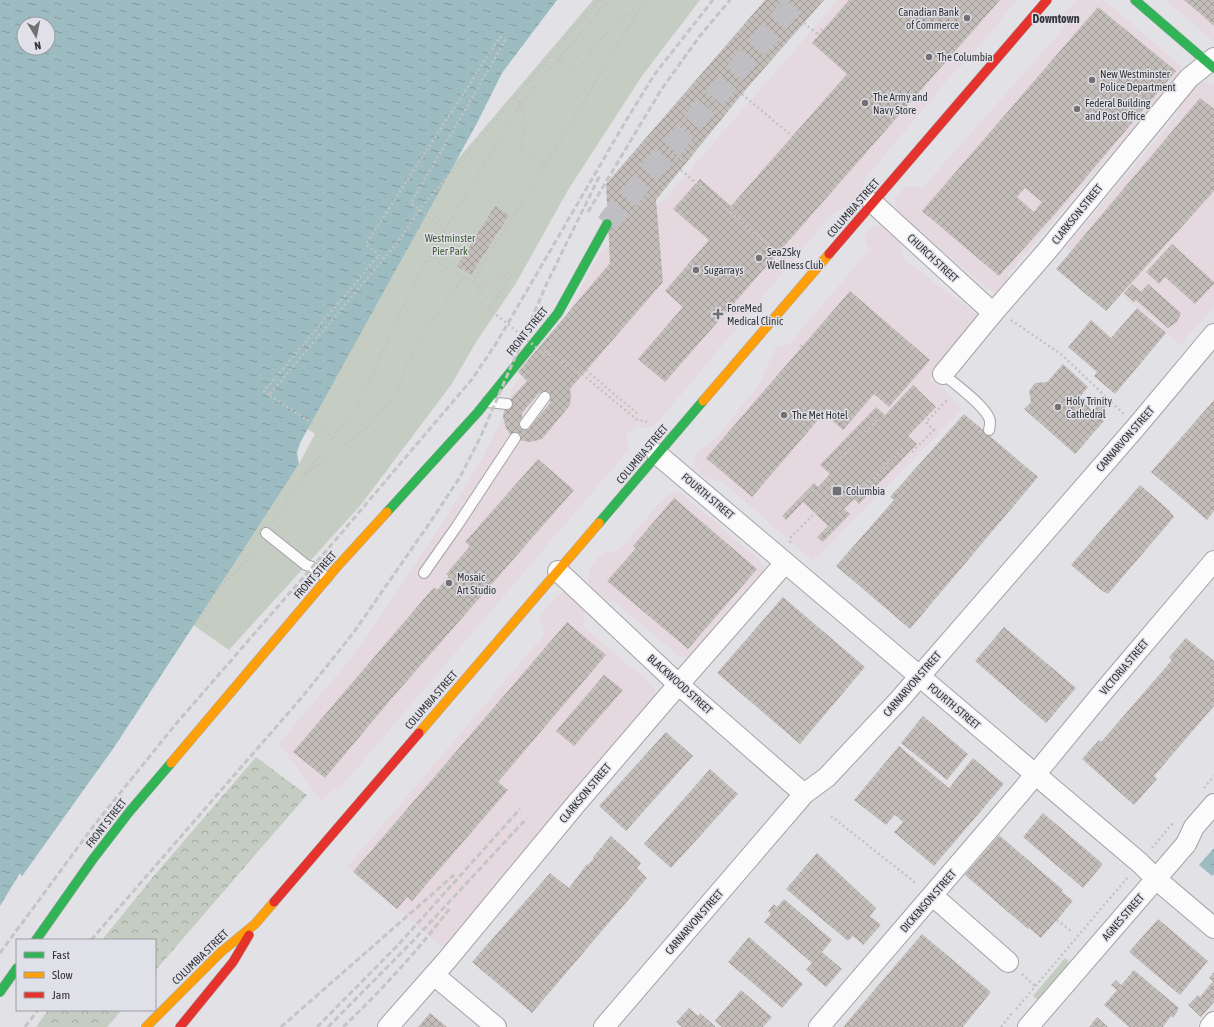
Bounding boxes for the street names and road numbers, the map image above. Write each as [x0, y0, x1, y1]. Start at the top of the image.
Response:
street label: COLUMBIA STREET [824, 176, 882, 240]
street label: CLARKSON STREET [1049, 181, 1105, 246]
street label: CHURCH STREET [905, 231, 961, 285]
street label: FRONT STREET [504, 304, 550, 357]
street label: CARNARVON STREET [1094, 404, 1157, 474]
street label: COLUMBIA STREET [614, 422, 670, 486]
street label: FOURTH STREET [679, 471, 737, 522]
street label: FRONT STREET [291, 549, 339, 601]
street label: VICTORIA STREET [1097, 637, 1151, 697]
street label: CARNARVON STREET [881, 649, 944, 719]
street label: BLACKWOOD STREET [645, 652, 715, 716]
street label: COLUMBIA STREET [402, 668, 460, 732]
street label: FOURTH STREET [925, 681, 983, 732]
street label: CLARKSON STREET [557, 761, 613, 825]
street label: FRONT STREET [83, 796, 129, 850]
street label: DICKENSON STREET [898, 867, 958, 935]
street label: CARNARVON STREET [663, 887, 726, 957]
street label: AGNES STREET [1100, 891, 1147, 943]
street label: COLUMBIA STREET [169, 927, 231, 987]

